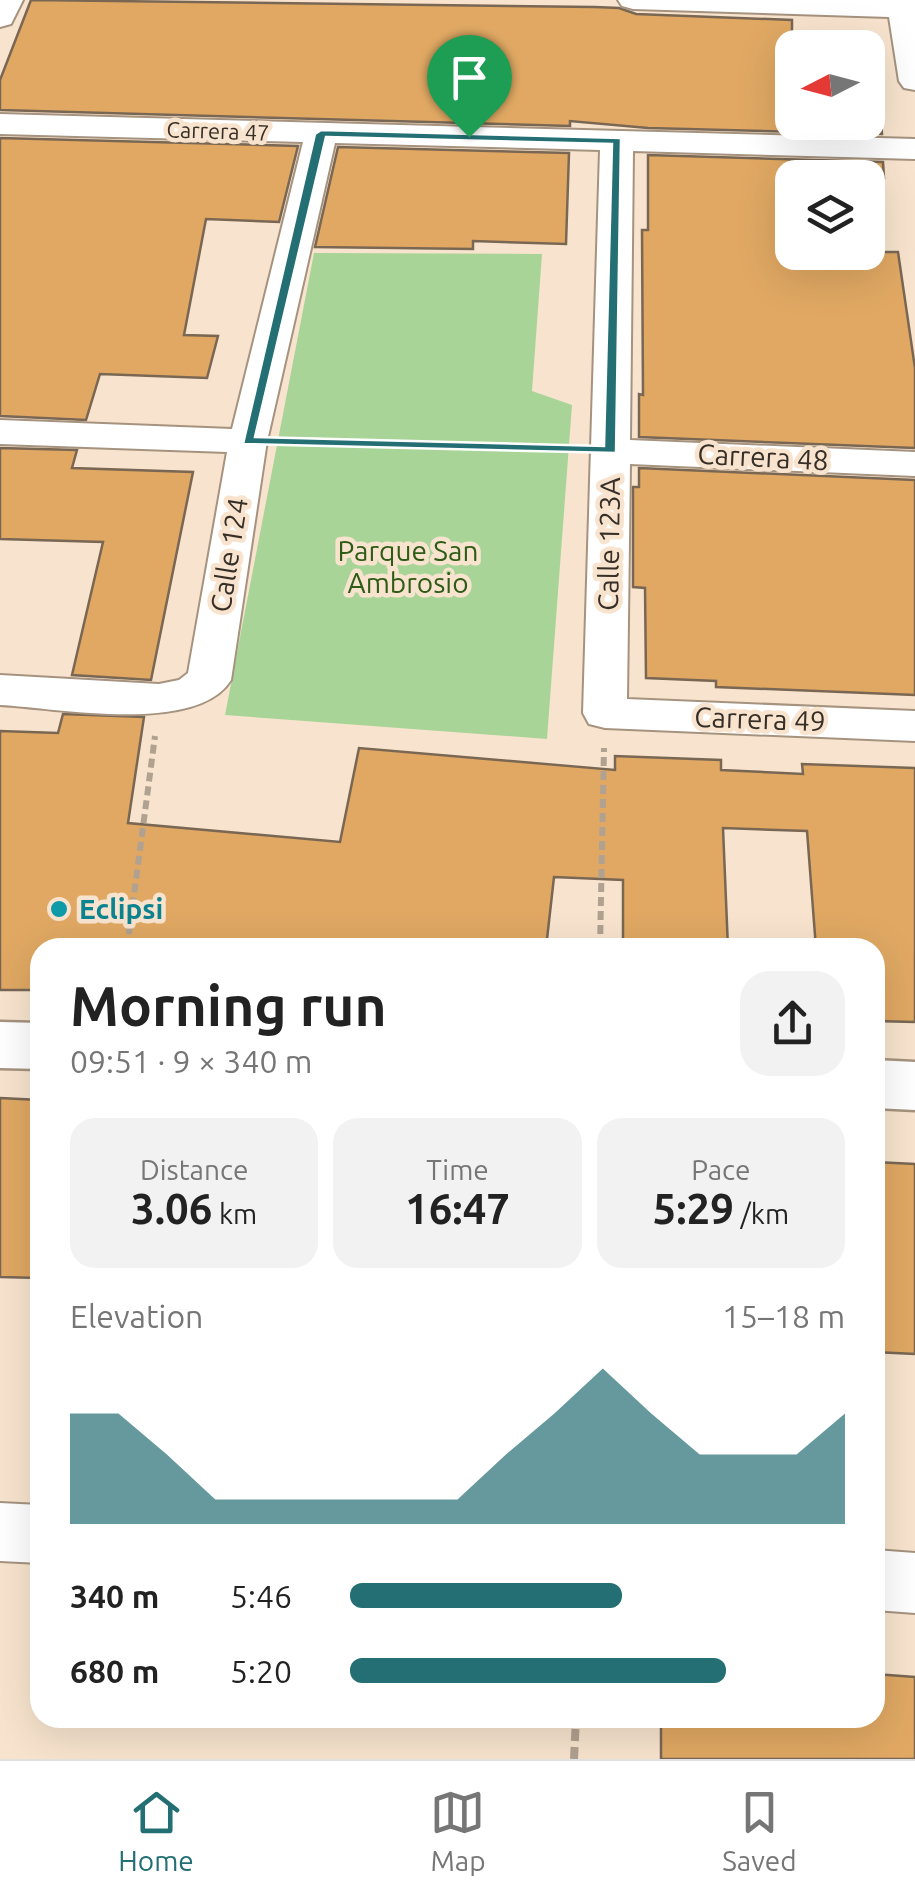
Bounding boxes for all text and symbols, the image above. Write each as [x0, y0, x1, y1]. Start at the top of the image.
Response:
north arrow [775, 30, 885, 140]
map controls [775, 30, 885, 270]
pin [427, 35, 512, 138]
icon: arrive [442, 50, 497, 105]
street label: Carrera 47 [166, 116, 270, 145]
button: layers [775, 160, 885, 270]
street label: Carrera 48 [697, 438, 829, 475]
street label: Calle 123A [592, 477, 625, 611]
street label: Calle 124 [204, 495, 253, 614]
park label: Parque San Ambrosio [338, 535, 478, 598]
street label: Carrera 49 [694, 701, 826, 736]
place label: Eclipsi [79, 893, 163, 924]
marker: Eclipsi [48, 898, 70, 920]
button: share [740, 971, 845, 1076]
text: Morning run [70, 975, 387, 1036]
text: 09:51 · 9 × 340 m [70, 1043, 312, 1079]
text: Distance [140, 1154, 248, 1185]
text: Time [426, 1154, 489, 1185]
text: Pace [691, 1154, 750, 1185]
text: 3.06 [131, 1185, 213, 1232]
text: 16:47 [405, 1185, 510, 1232]
text: 5:29 [653, 1185, 734, 1232]
text: km [213, 1198, 257, 1229]
text: /km [734, 1198, 789, 1229]
text: Elevation [70, 1298, 203, 1334]
text: 15–18 m [722, 1298, 845, 1334]
text: 340 m [70, 1578, 159, 1614]
text: 5:46 [230, 1578, 292, 1614]
text: 680 m [70, 1653, 159, 1689]
text: 5:20 [230, 1653, 292, 1689]
tab: Home [118, 1785, 194, 1876]
tab: Map [430, 1785, 486, 1876]
tab: Saved [722, 1785, 797, 1876]

